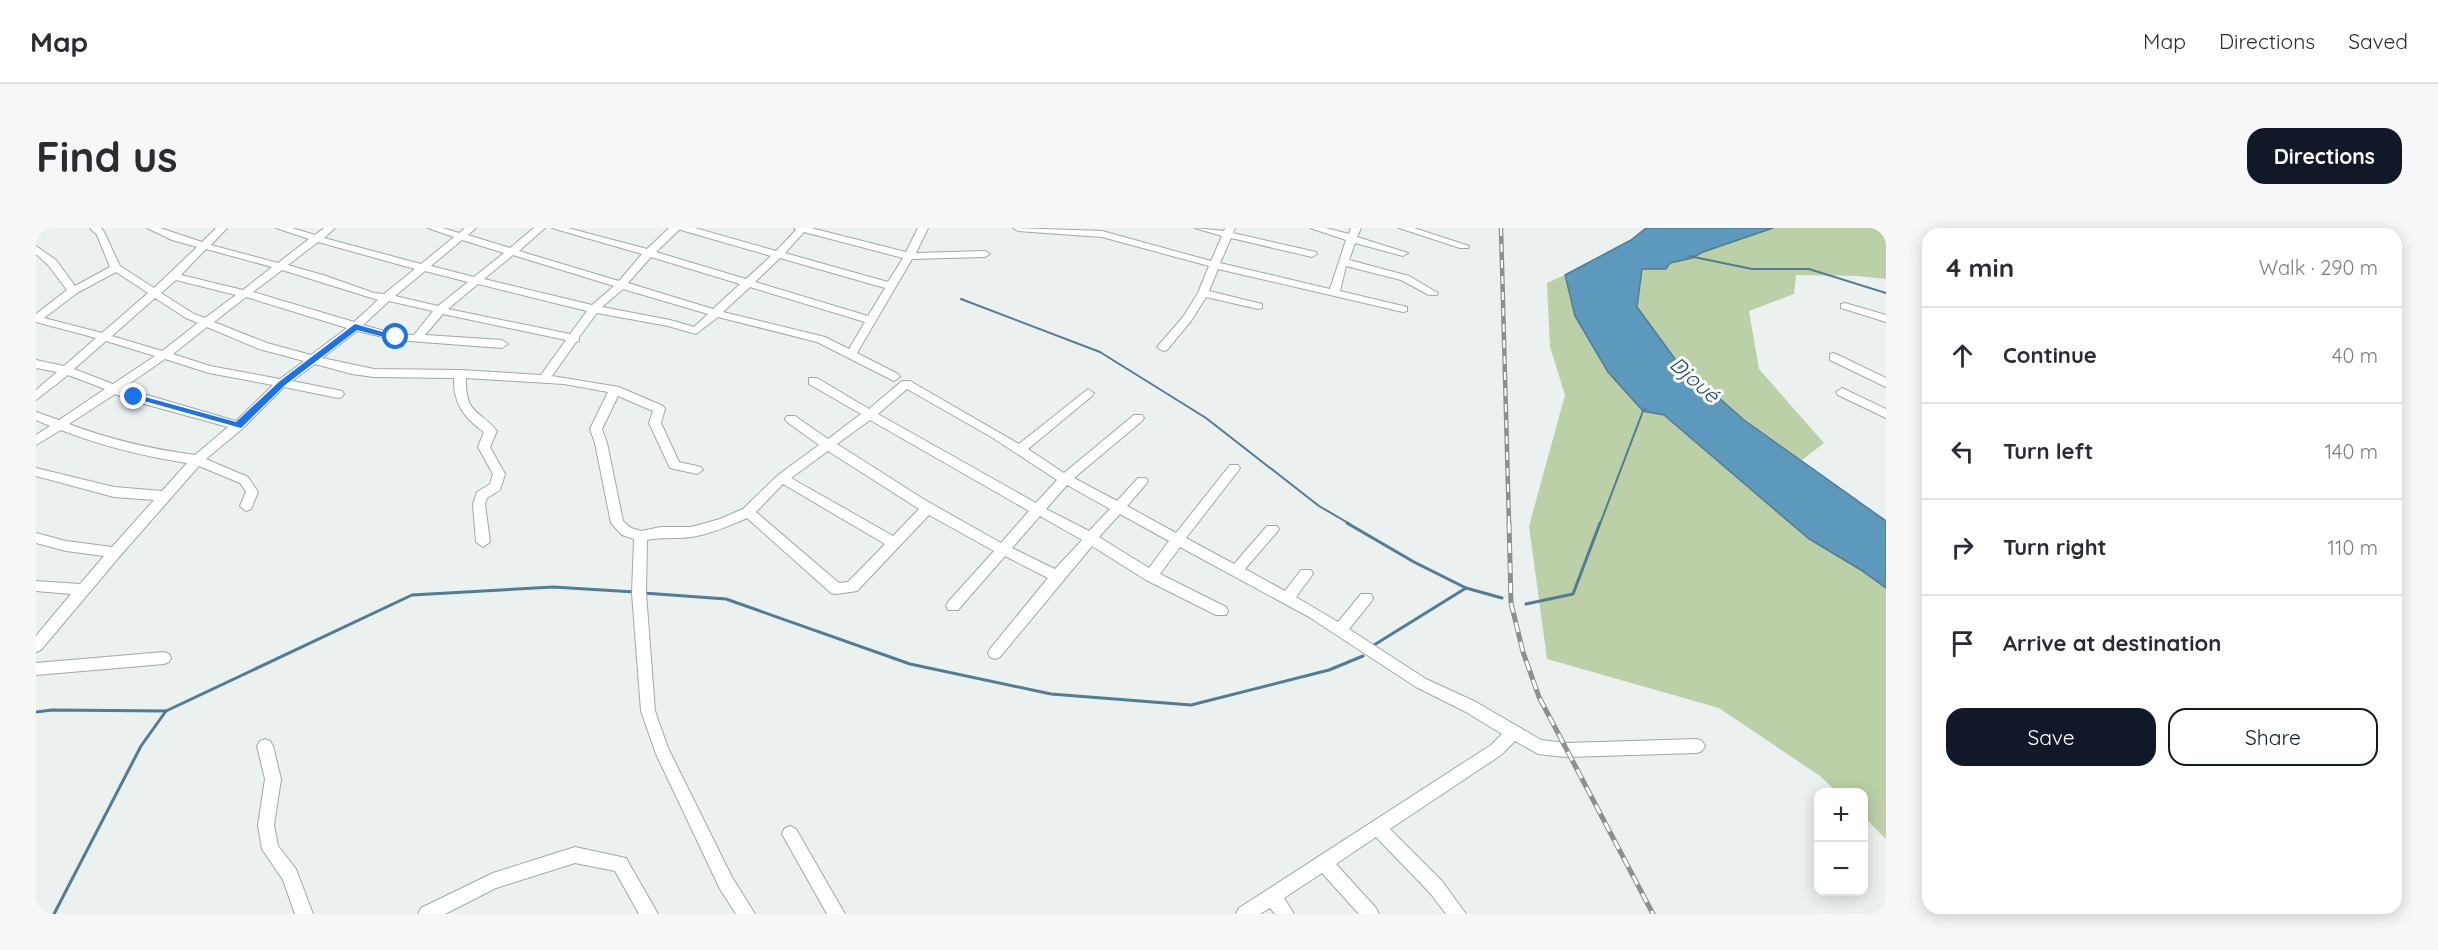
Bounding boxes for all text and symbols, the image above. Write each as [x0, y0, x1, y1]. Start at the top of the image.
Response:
text: Map [30, 24, 88, 59]
text: Map [2143, 28, 2186, 54]
text: Directions [2219, 28, 2315, 54]
text: Saved [2348, 28, 2408, 54]
button: Directions [2247, 128, 2402, 184]
text: Find us [36, 130, 178, 183]
text: 4 min [1946, 251, 2014, 284]
text: Walk · 290 m [2259, 255, 2378, 280]
route start [382, 323, 408, 349]
icon: ahead [1946, 339, 1979, 372]
text: Continue [2003, 341, 2097, 369]
text: 40 m [2332, 343, 2378, 368]
water label: Djoué [1665, 350, 1726, 408]
route end [120, 383, 146, 409]
icon: left [1946, 435, 1979, 468]
text: Turn left [2003, 437, 2093, 465]
text: 140 m [2325, 439, 2378, 464]
icon: right [1946, 531, 1979, 564]
text: Turn right [2003, 533, 2107, 561]
text: 110 m [2328, 535, 2378, 560]
icon: arrive [1946, 627, 1979, 660]
text: Arrive at destination [2003, 629, 2221, 657]
button: Save [1946, 708, 2156, 766]
button: Share [2168, 708, 2378, 766]
map controls [1814, 788, 1868, 896]
button: + [1814, 788, 1868, 842]
button: − [1814, 842, 1868, 896]

